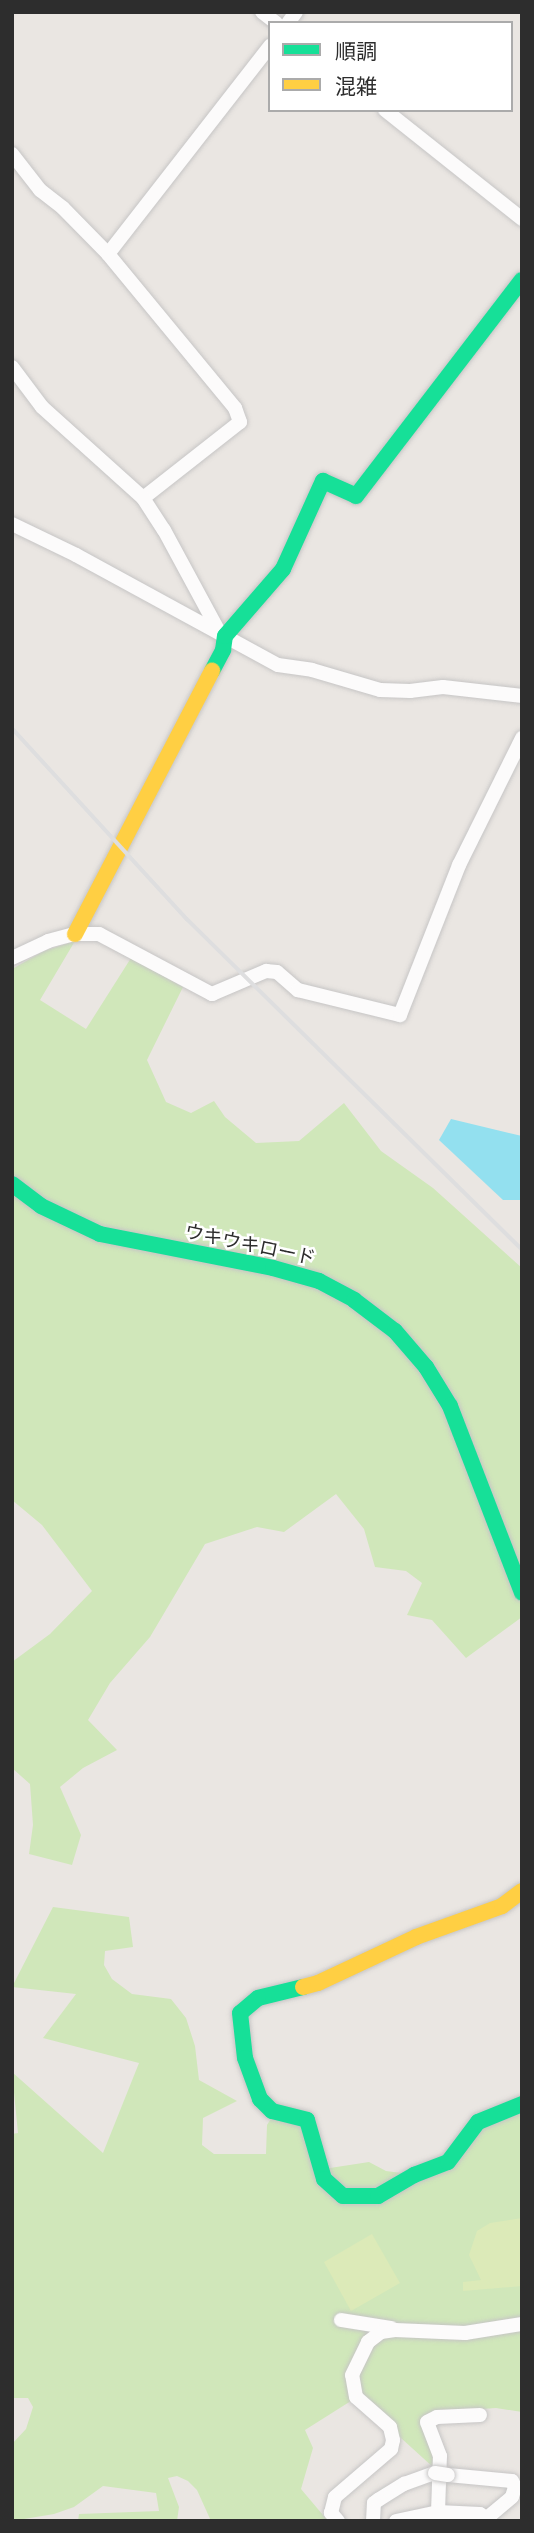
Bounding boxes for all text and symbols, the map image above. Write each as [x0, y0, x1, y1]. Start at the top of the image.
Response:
legend [268, 21, 513, 112]
text: 順調 [335, 38, 377, 65]
text: 混雑 [335, 73, 377, 100]
street label: ウキウキロード [183, 1220, 317, 1270]

